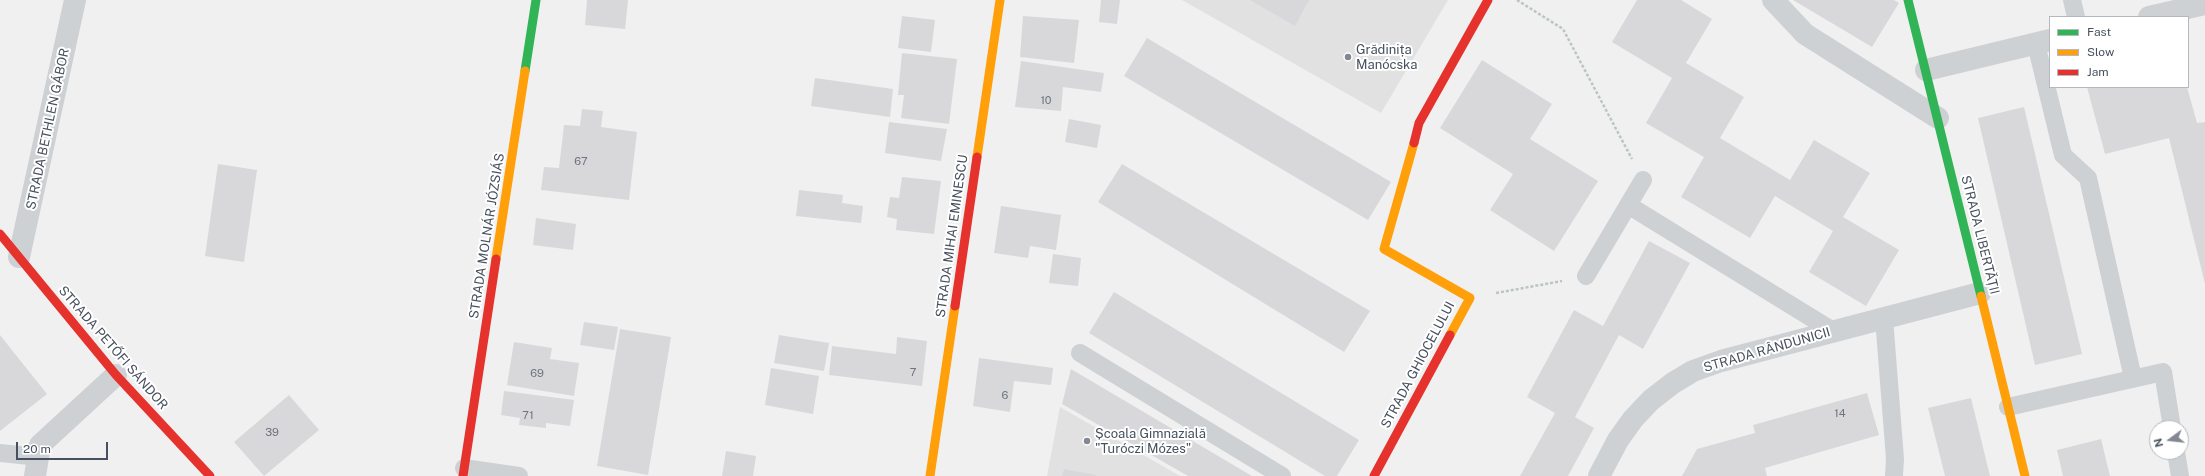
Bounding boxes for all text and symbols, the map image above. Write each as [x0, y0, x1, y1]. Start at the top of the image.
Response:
legend [2049, 16, 2189, 88]
text: Fast [2087, 25, 2111, 39]
place label: Grădinița Manócska [1356, 42, 1417, 73]
text: Slow [2087, 45, 2114, 59]
street label: STRADA BETHLEN GÁBOR [23, 47, 73, 211]
marker: Grădinița Manócska [1343, 52, 1353, 62]
text: Jam [2087, 65, 2109, 79]
house number: 10 [1040, 94, 1052, 108]
street label: STRADA MOLNÁR JÓZSIÁS [466, 152, 508, 320]
street label: STRADA MIHAI EMINESCU [933, 154, 971, 318]
house number: 67 [574, 155, 588, 169]
street label: STRADA LIBERTĂȚII [1958, 174, 2002, 296]
street label: STRADA PETŐFI SÁNDOR [55, 283, 171, 413]
street label: STRADA GHIOCELULUI [1378, 299, 1458, 431]
street label: STRADA RÂNDUNICII [1702, 324, 1832, 376]
house number: 7 [910, 366, 916, 380]
house number: 69 [530, 367, 544, 381]
house number: 6 [1002, 389, 1008, 403]
house number: 14 [1834, 407, 1846, 421]
house number: 71 [522, 409, 534, 423]
north arrow [2149, 420, 2189, 460]
house number: 39 [265, 426, 279, 440]
place label: Școala Gimnazială "Turóczi Mózes" [1095, 426, 1206, 457]
scale bar [18, 434, 110, 460]
marker: Școala Gimnazială "Turóczi Mózes" [1082, 436, 1092, 446]
text: N [2151, 437, 2165, 449]
text: 20 m [23, 442, 51, 456]

